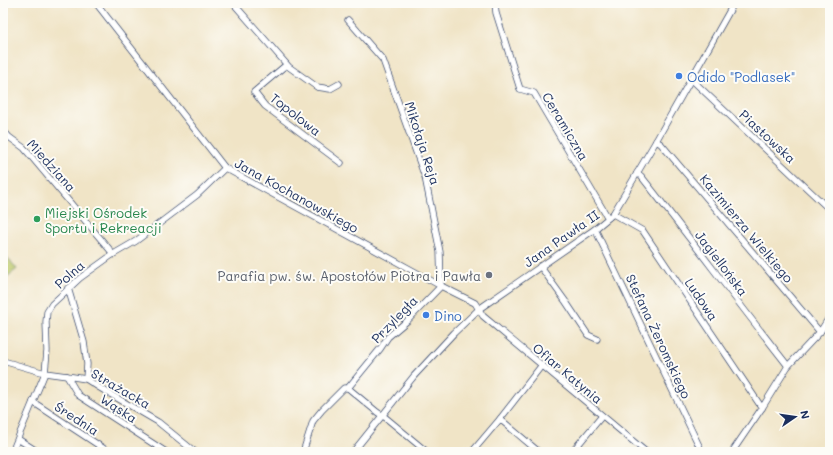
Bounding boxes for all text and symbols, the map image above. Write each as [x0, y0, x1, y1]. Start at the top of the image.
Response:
place label: Odido "Podlasek" [687, 68, 795, 85]
marker: Odido "Podlasek" [674, 71, 684, 81]
street label: Topolowa [267, 89, 325, 139]
street label: Ceramiczna [539, 89, 593, 163]
street label: Mikołaja Reja [402, 99, 444, 187]
street label: Piastowska [736, 106, 800, 166]
street label: Miedziana [24, 135, 80, 195]
street label: Jana Kochanowskiego [232, 154, 362, 236]
street label: Kazimierza Wielkiego [697, 170, 798, 286]
place label: Miejski Ośrodek Sportu i Rekreacji [45, 204, 162, 236]
street label: Jana Pawła II [520, 205, 602, 270]
marker: Miejski Ośrodek Sportu i Rekreacji [32, 214, 42, 224]
street label: Jagiellońska [692, 227, 752, 299]
street label: Polna [51, 256, 87, 292]
place label: Parafia pw. św. Apostołów Piotra i Pawła [217, 267, 481, 284]
marker: Parafia pw. św. Apostołów Piotra i Pawła [484, 270, 494, 280]
street label: Stefana Żeromskiego [623, 271, 695, 401]
street label: Ludowa [682, 274, 722, 324]
street label: Przyległa [367, 292, 421, 346]
place label: Dino [434, 307, 462, 324]
marker: Dino [421, 310, 431, 320]
street label: Ofiar Katynia [530, 339, 606, 407]
street label: Strażacka [88, 364, 154, 412]
street label: Wąska [97, 390, 141, 426]
street label: Średnia [52, 397, 102, 439]
north arrow [775, 397, 815, 437]
text: N [797, 409, 813, 420]

